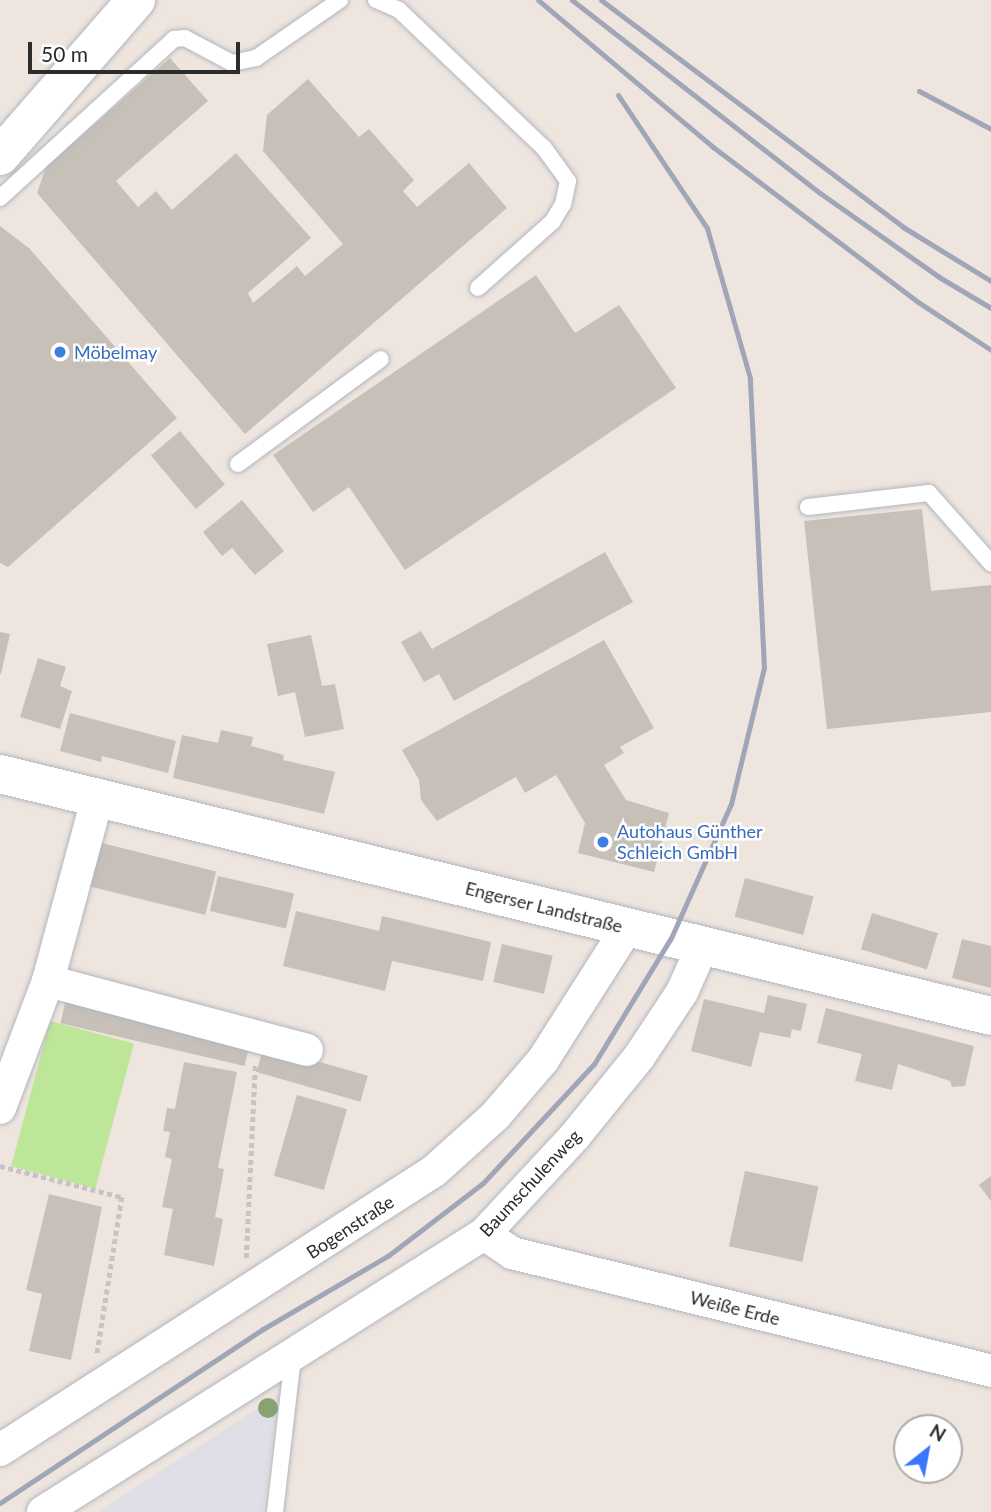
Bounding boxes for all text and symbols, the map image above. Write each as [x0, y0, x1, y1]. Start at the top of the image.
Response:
scale bar [32, 28, 243, 72]
text: 50 m [41, 41, 88, 66]
place label: Möbelmay [74, 341, 157, 363]
marker: Möbelmay [52, 344, 68, 360]
place label: Autohaus Günther Schleich GmbH [617, 821, 763, 864]
marker: Autohaus Günther Schleich GmbH [595, 834, 611, 850]
street label: Engerser Landstraße [463, 877, 625, 937]
street label: Baumschulenweg [475, 1125, 585, 1241]
street label: Bogenstraße [302, 1191, 398, 1263]
street label: Weiße Erde [688, 1286, 782, 1330]
north arrow [893, 1414, 963, 1484]
text: N [926, 1419, 950, 1446]

